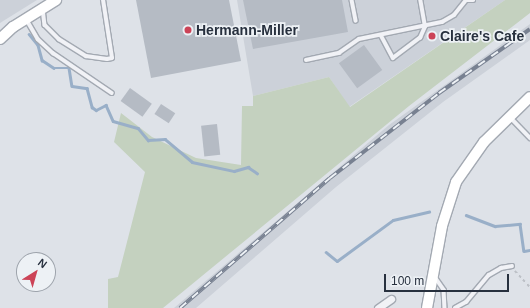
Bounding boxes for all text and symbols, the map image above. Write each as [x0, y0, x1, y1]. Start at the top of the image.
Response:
place label: Hermann-Miller [196, 22, 298, 38]
marker: Hermann-Miller [183, 25, 193, 35]
place label: Claire's Cafe [440, 28, 524, 44]
marker: Claire's Cafe [427, 31, 437, 41]
north arrow [16, 252, 56, 292]
text: N [36, 256, 49, 270]
scale bar [386, 266, 511, 292]
text: 100 m [391, 274, 424, 288]

